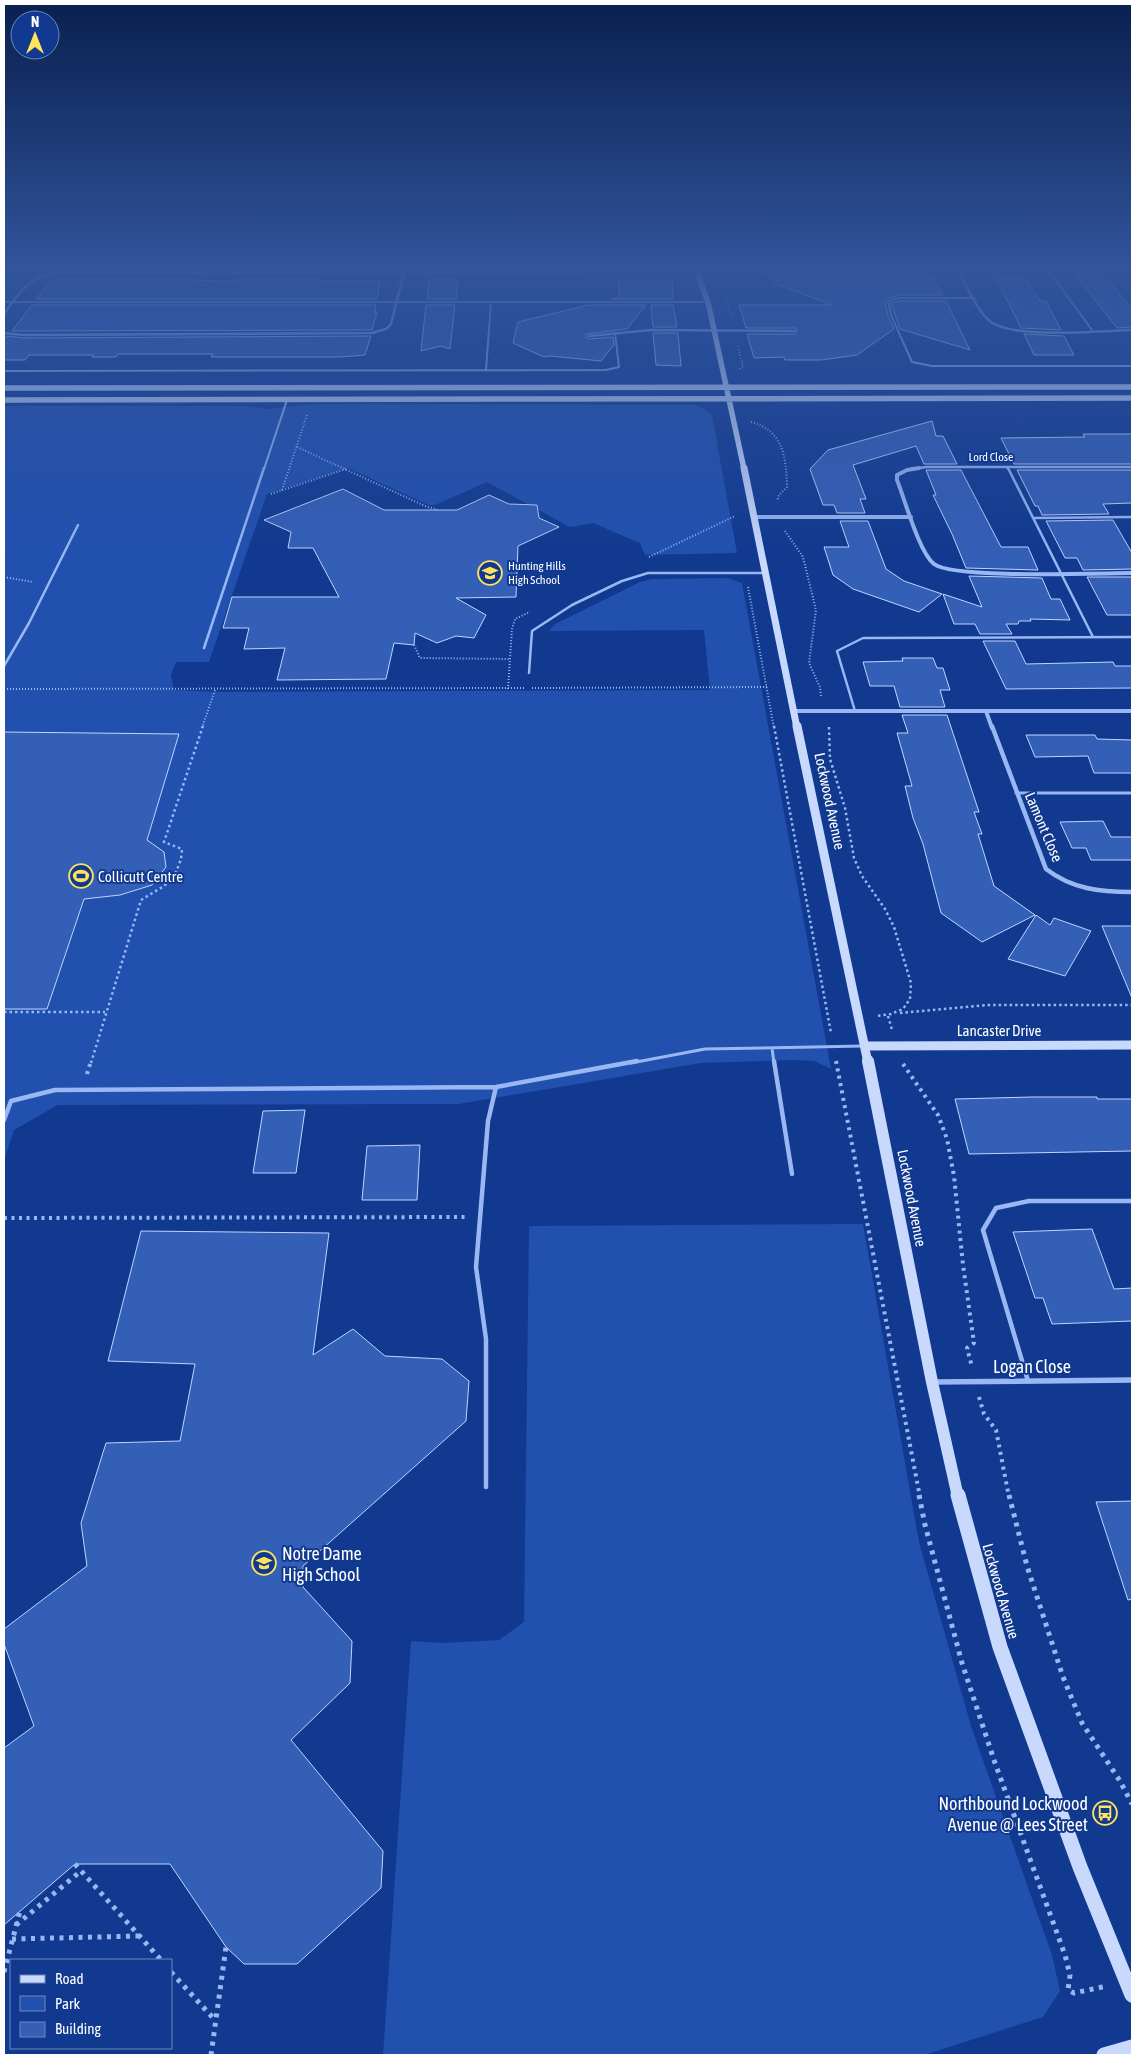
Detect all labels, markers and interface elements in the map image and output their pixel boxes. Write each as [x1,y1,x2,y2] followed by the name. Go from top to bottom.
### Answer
[10,10,60,60] north arrow
[31,14,39,30] text: N
[969,450,1013,464] street label: Lord Close
[508,559,566,587] place label: Hunting Hills High School
[477,560,503,586] school or university icon: Hunting Hills High School
[811,751,849,851] street label: Lockwood Avenue
[1022,790,1066,865] street label: Lamont Close
[68,863,94,889] sports icon: Collicutt Centre
[98,868,183,885] place label: Collicutt Centre
[957,1022,1041,1039] street label: Lancaster Drive
[894,1148,930,1248] street label: Lockwood Avenue
[993,1356,1071,1377] street label: Logan Close
[979,1541,1023,1641] street label: Lockwood Avenue
[282,1543,362,1585] place label: Notre Dame High School
[251,1550,277,1576] school or university icon: Notre Dame High School
[938,1793,1088,1835] place label: Northbound Lockwood Avenue @ Lees Street
[1092,1800,1118,1826] bus stop icon: Northbound Lockwood Avenue @ Lees Street
[10,1959,172,2049] legend
[55,1970,84,1987] text: Road
[55,1995,80,2012] text: Park
[55,2020,101,2037] text: Building

